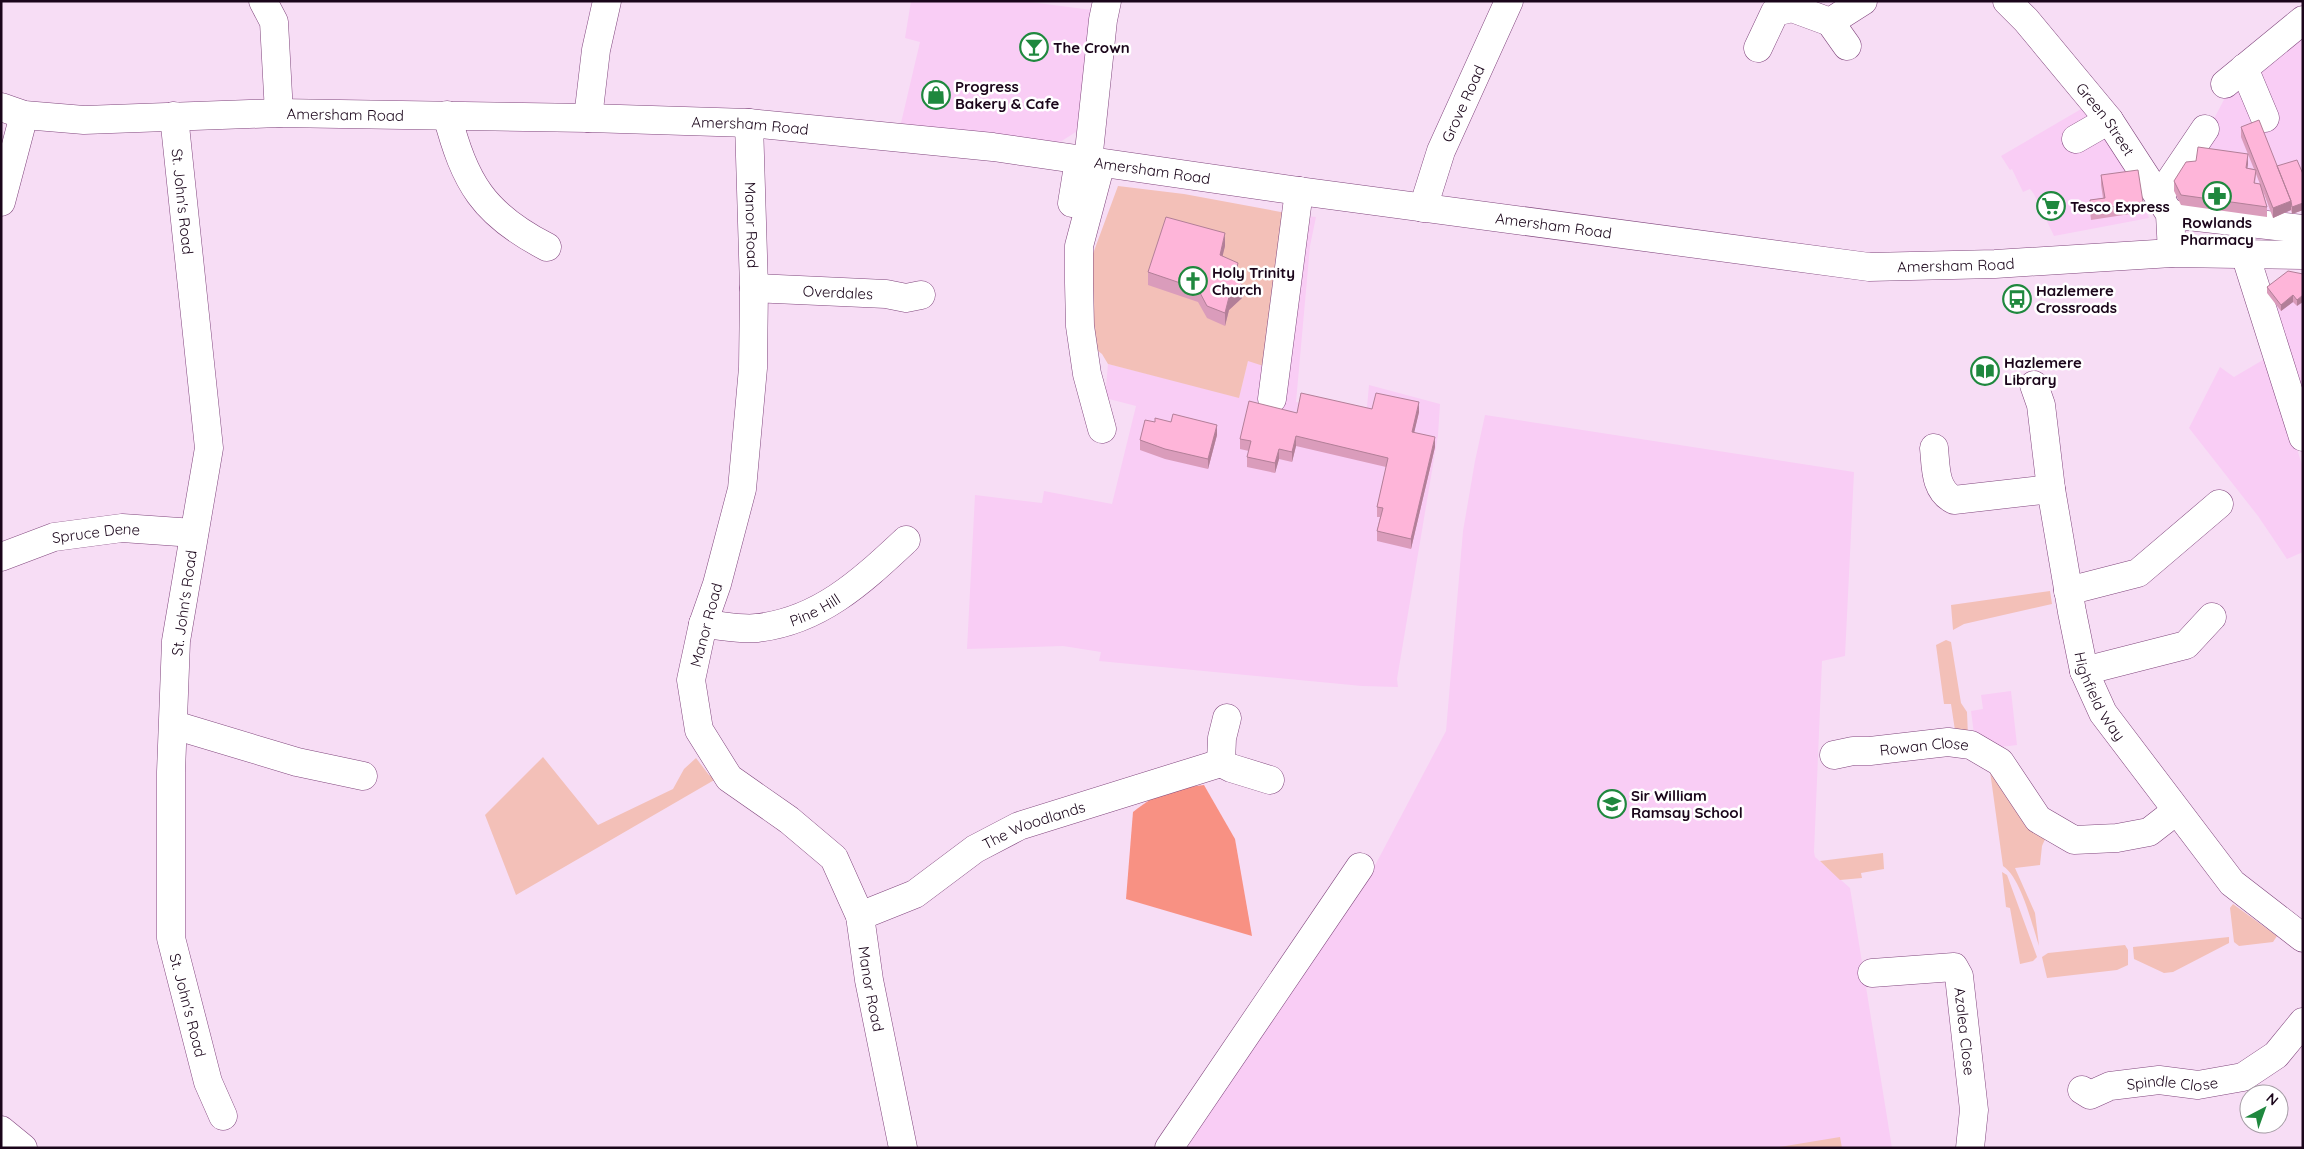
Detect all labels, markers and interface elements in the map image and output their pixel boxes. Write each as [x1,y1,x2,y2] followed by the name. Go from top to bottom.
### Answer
[1019,32,1049,62] bar icon: The Crown
[1053,38,1130,57] place label: The Crown
[1437,62,1488,145] street label: Grove Road
[955,77,1060,113] place label: Progress Bakery & Cafe
[2072,78,2139,159] street label: Green Street
[921,80,951,110] shop icon: Progress Bakery & Cafe
[286,104,404,125] street label: Amersham Road
[691,112,810,138] street label: Amersham Road
[168,148,198,255] street label: St. John's Road
[1093,152,1212,188] street label: Amersham Road
[2202,181,2232,211] pharmacy icon: Rowlands Pharmacy
[741,182,763,268] street label: Manor Road
[2036,191,2066,221] supermarket icon: Tesco Express
[2070,197,2170,216] place label: Tesco Express
[1494,208,1613,242] street label: Amersham Road
[2180,213,2254,249] place label: Rowlands Pharmacy
[1897,253,2015,276] street label: Amersham Road
[1212,263,1295,299] place label: Holy Trinity Church
[1178,266,1208,296] church icon: Holy Trinity Church
[802,281,873,303] street label: Overdales
[2036,281,2117,317] place label: Hazlemere Crossroads
[2002,284,2032,314] bus stop icon: Hazlemere Crossroads
[2004,353,2082,389] place label: Hazlemere Library
[1970,356,2000,386] library icon: Hazlemere Library
[51,518,141,547] street label: Spruce Dene
[167,549,201,657] street label: St. John's Road
[686,581,726,669] street label: Manor Road
[787,589,844,630] street label: Pine Hill
[2071,650,2130,744] street label: Highfield Way
[1878,732,1970,759] street label: Rowan Close
[1631,786,1743,822] place label: Sir William Ramsay School
[1597,789,1627,819] school or university icon: Sir William Ramsay School
[979,796,1087,853] street label: The Woodlands
[855,945,889,1033] street label: Manor Road
[166,951,211,1059] street label: St. John's Road
[1951,986,1980,1076] street label: Azalea Close
[2125,1070,2219,1095] street label: Spindle Close
[2239,1084,2289,1134] north arrow
[2263,1089,2282,1109] text: N

